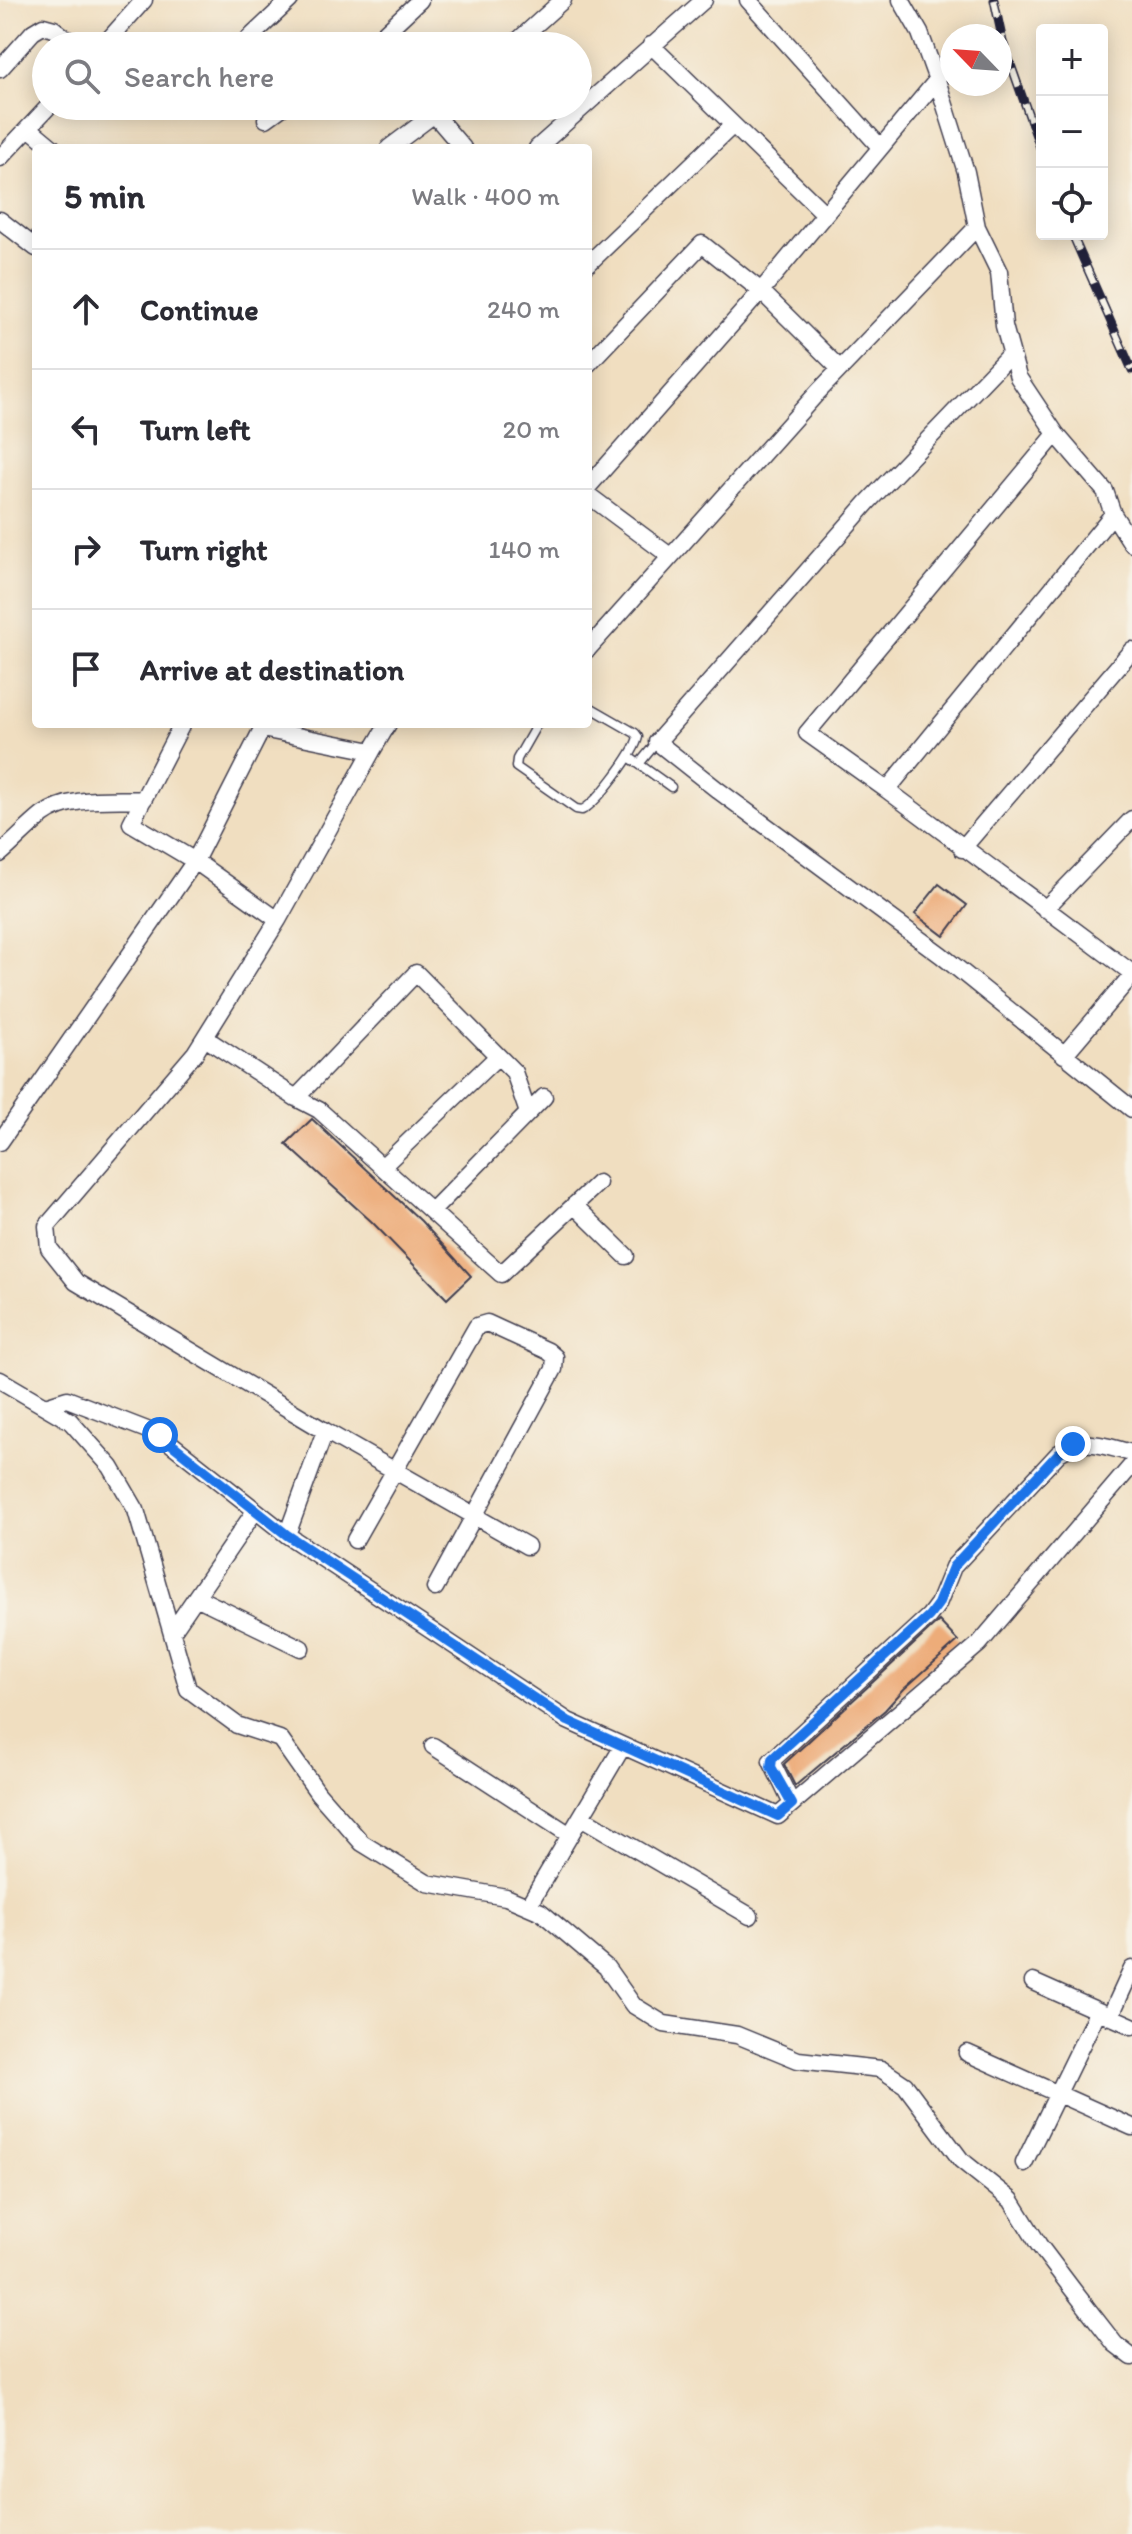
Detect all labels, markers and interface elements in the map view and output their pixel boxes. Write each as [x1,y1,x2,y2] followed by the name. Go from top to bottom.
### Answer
[940,24,1012,96] north arrow
[1036,24,1108,240] map controls
[1036,24,1108,96] button: +
[32,32,592,120] search box
[60,54,104,98] icon: search
[124,58,274,95] text: Search here
[1036,96,1108,168] button: −
[1036,168,1108,240] button: locate
[64,176,145,217] text: 5 min
[411,180,560,212] text: Walk · 400 m
[64,287,108,331] icon: ahead
[140,291,259,328] text: Continue
[487,293,560,325] text: 240 m
[64,407,108,451] icon: left
[140,411,251,448] text: Turn left
[503,413,560,445] text: 20 m
[64,527,108,571] icon: right
[140,531,268,568] text: Turn right
[489,533,560,565] text: 140 m
[64,647,108,691] icon: arrive
[140,651,404,688] text: Arrive at destination
[142,1417,178,1453] route start
[1055,1426,1091,1462] route end

